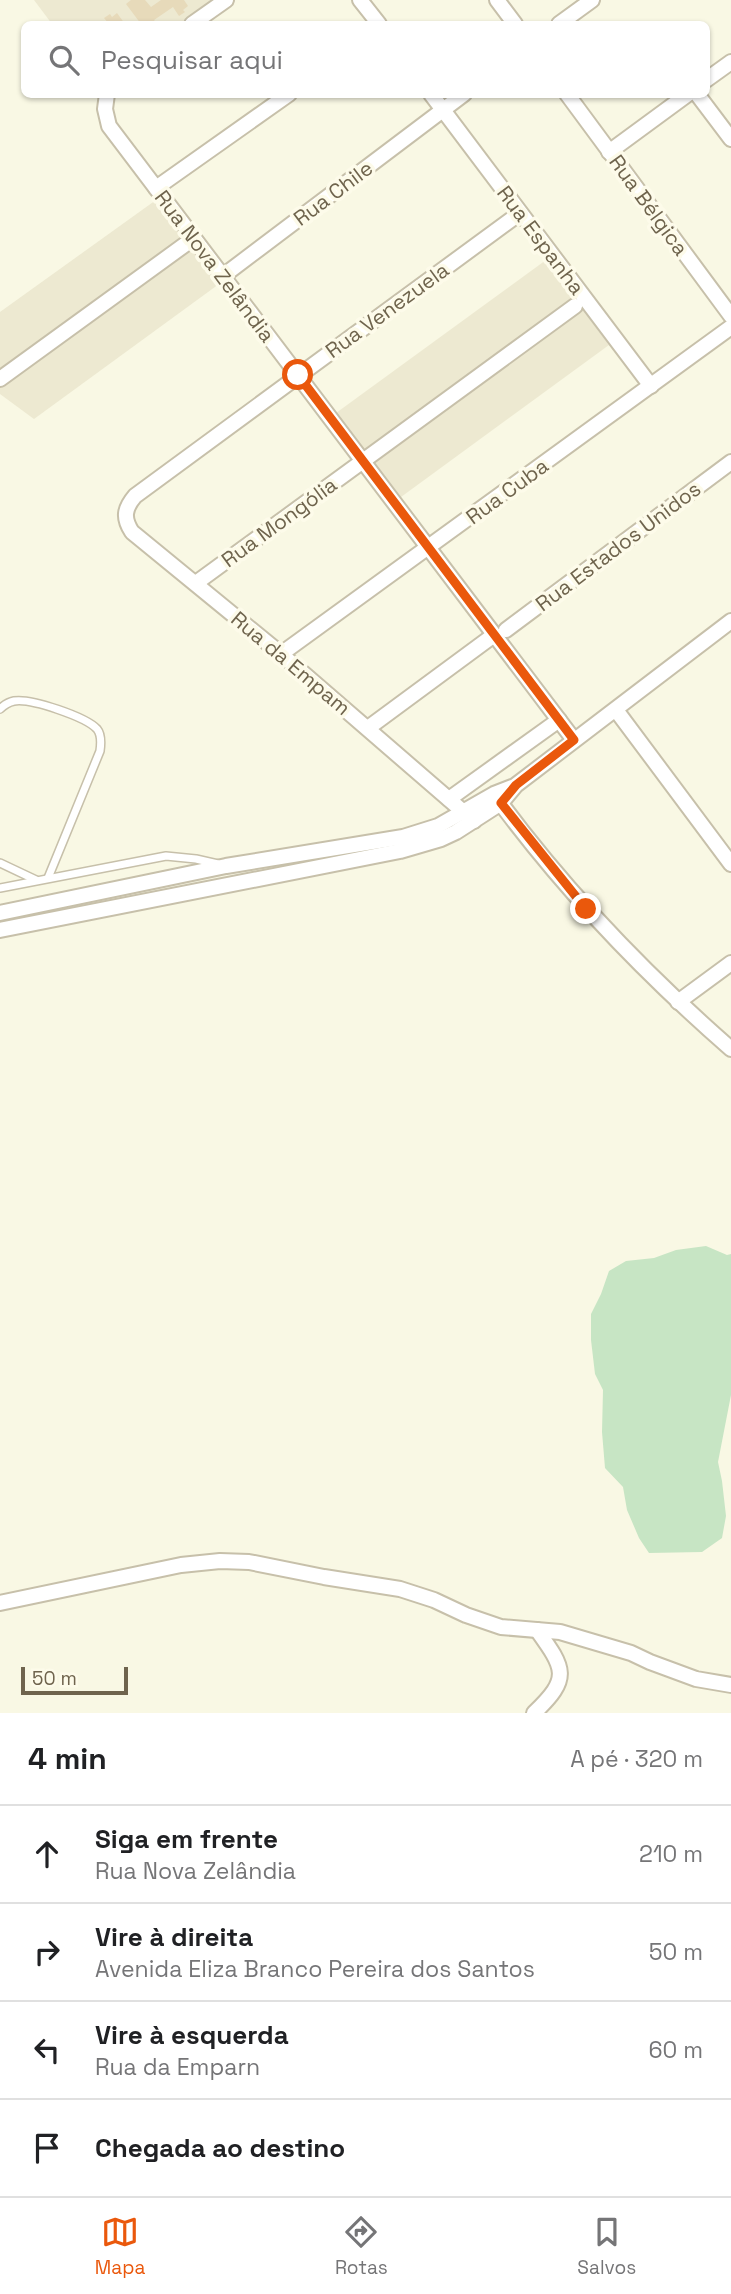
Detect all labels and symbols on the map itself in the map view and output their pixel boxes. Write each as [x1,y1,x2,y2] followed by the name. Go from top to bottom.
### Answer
[603,149,695,261] street label: Rua Bélgica
[288,154,378,232] street label: Rua Chile
[491,180,591,300] street label: Rua Espanha
[149,185,281,347] street label: Rua Nova Zelândia
[320,256,454,364] street label: Rua Venezuela
[282,359,313,390] route start
[460,452,554,530] street label: Rua Cuba
[216,471,342,573] street label: Rua Mongólia
[530,475,706,617] street label: Rua Estados Unidos
[226,605,356,721] street label: Rua da Empam
[570,893,601,924] route end
[21,1664,128,1696] scale bar

